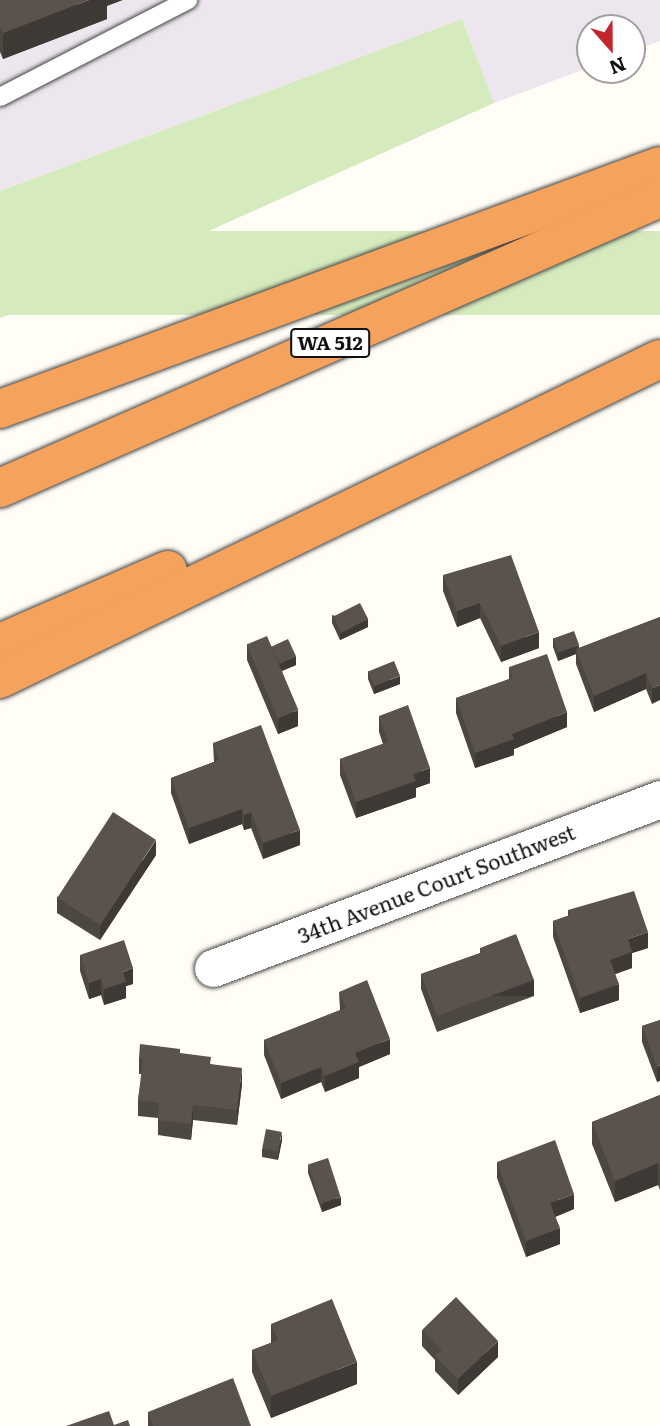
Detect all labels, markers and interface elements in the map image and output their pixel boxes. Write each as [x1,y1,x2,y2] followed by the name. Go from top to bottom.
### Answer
[576,14,646,84] north arrow
[605,51,630,83] text: N
[290,328,370,358] road number: WA 512
[294,818,578,948] street label: 34th Avenue Court Southwest

